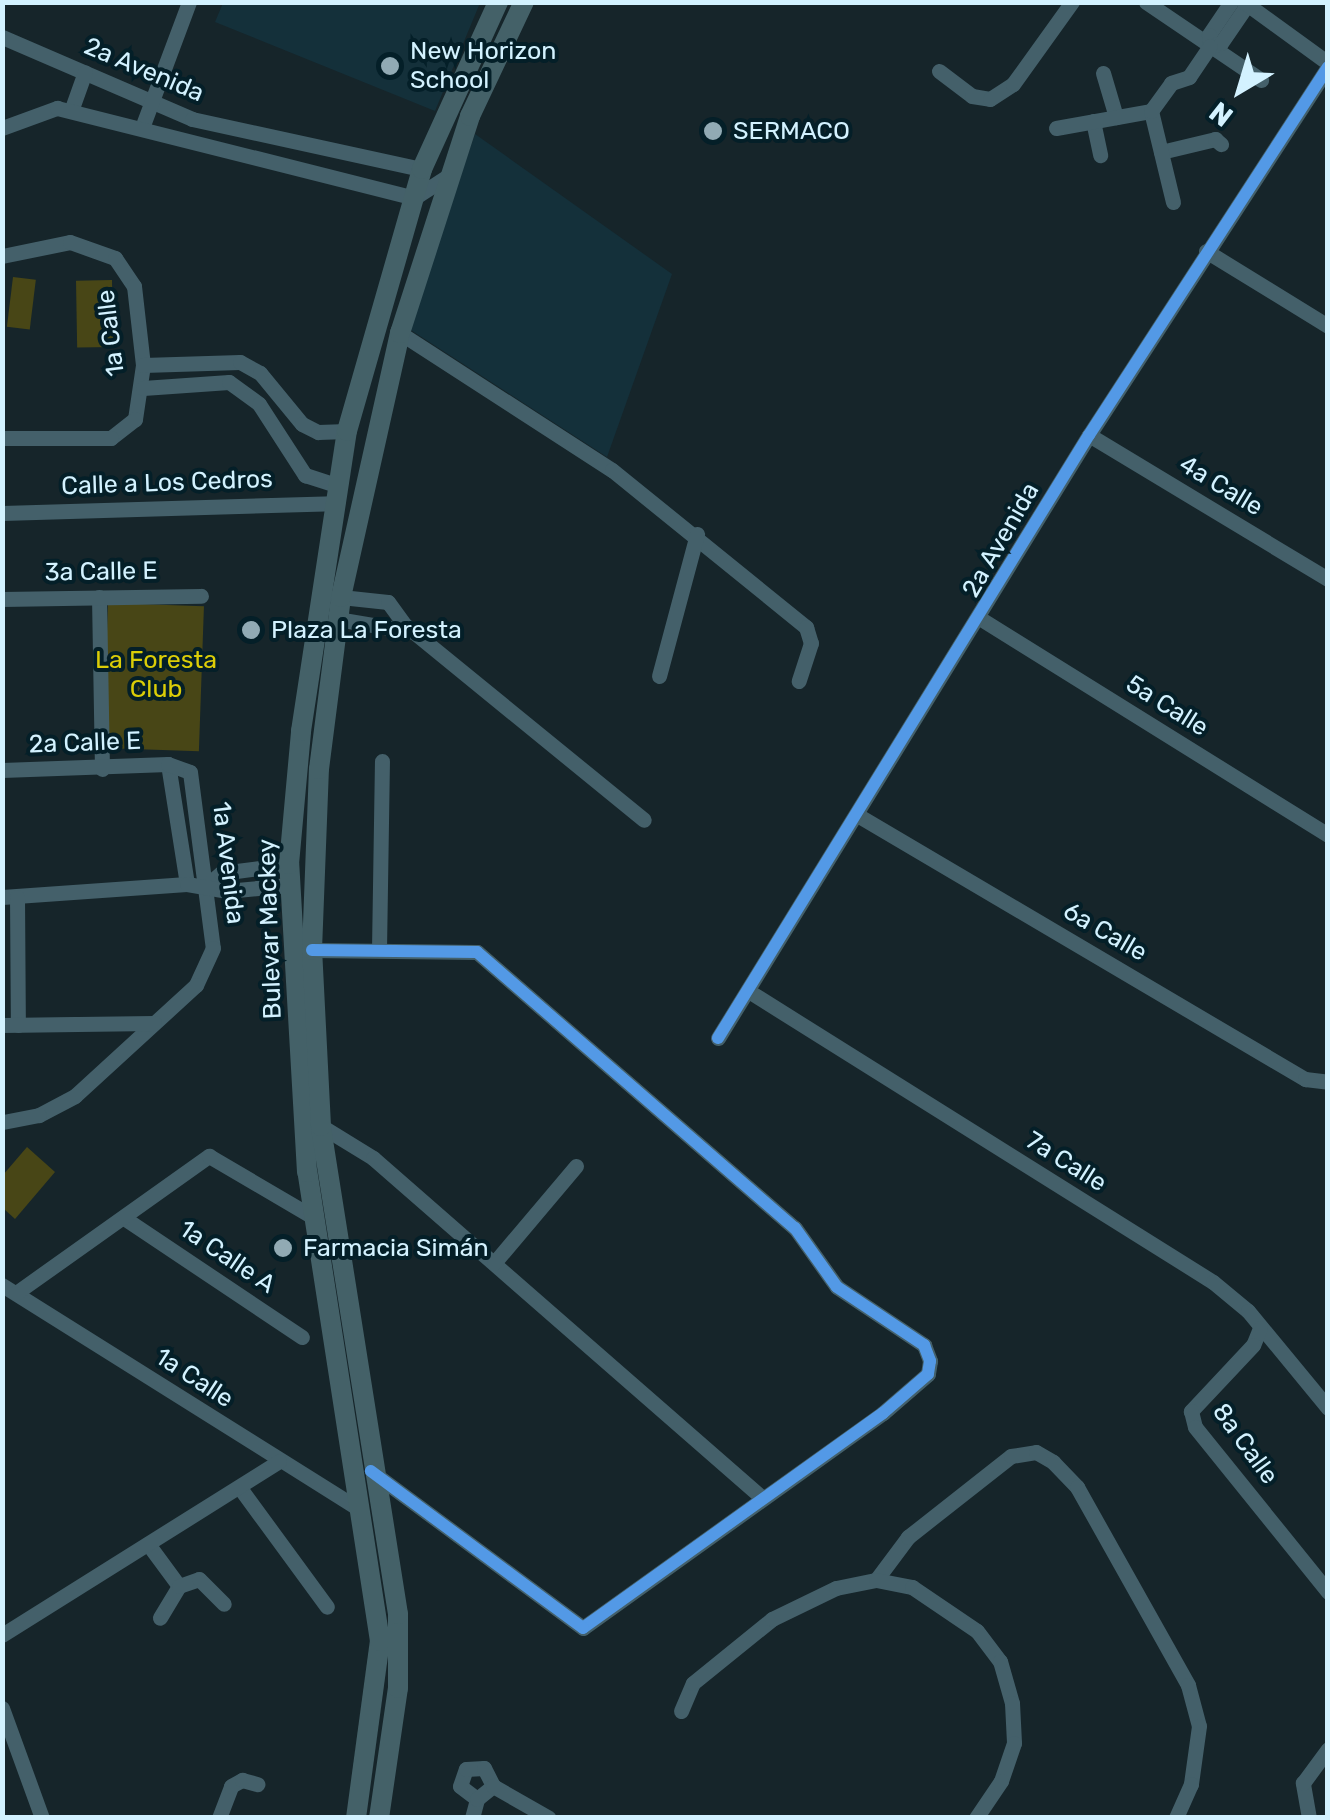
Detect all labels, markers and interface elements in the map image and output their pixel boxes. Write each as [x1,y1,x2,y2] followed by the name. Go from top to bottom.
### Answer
[79,31,209,109] street label: 2a Avenida
[410,37,557,96] place label: New Horizon School
[1190,40,1290,140] north arrow
[379,55,401,77] marker: New Horizon School
[1203,95,1239,133] text: N
[733,116,850,146] place label: SERMACO
[702,120,724,142] marker: SERMACO
[91,288,131,378] street label: 1a Calle
[1174,449,1268,523] street label: 4a Calle
[61,464,273,502] street label: Calle a Los Cedros
[956,477,1046,603] street label: 2a Avenida
[44,556,158,588] street label: 3a Calle E
[271,615,462,645] place label: Plaza La Foresta
[240,619,262,641] marker: Plaza La Foresta
[95,646,217,705] park label: La Foresta Club
[1120,669,1214,743] street label: 5a Calle
[28,726,142,760] street label: 2a Calle E
[206,800,250,926] street label: 1a Avenida
[252,838,288,1020] street label: Bulevar Mackey
[1058,896,1152,968] street label: 6a Calle
[1020,1126,1112,1198] street label: 7a Calle
[173,1214,281,1300] street label: 1a Calle A
[303,1233,489,1263] place label: Farmacia Simán
[272,1237,294,1259] marker: Farmacia Simán
[149,1342,239,1414] street label: 1a Calle
[1206,1398,1284,1490] street label: 8a Calle

